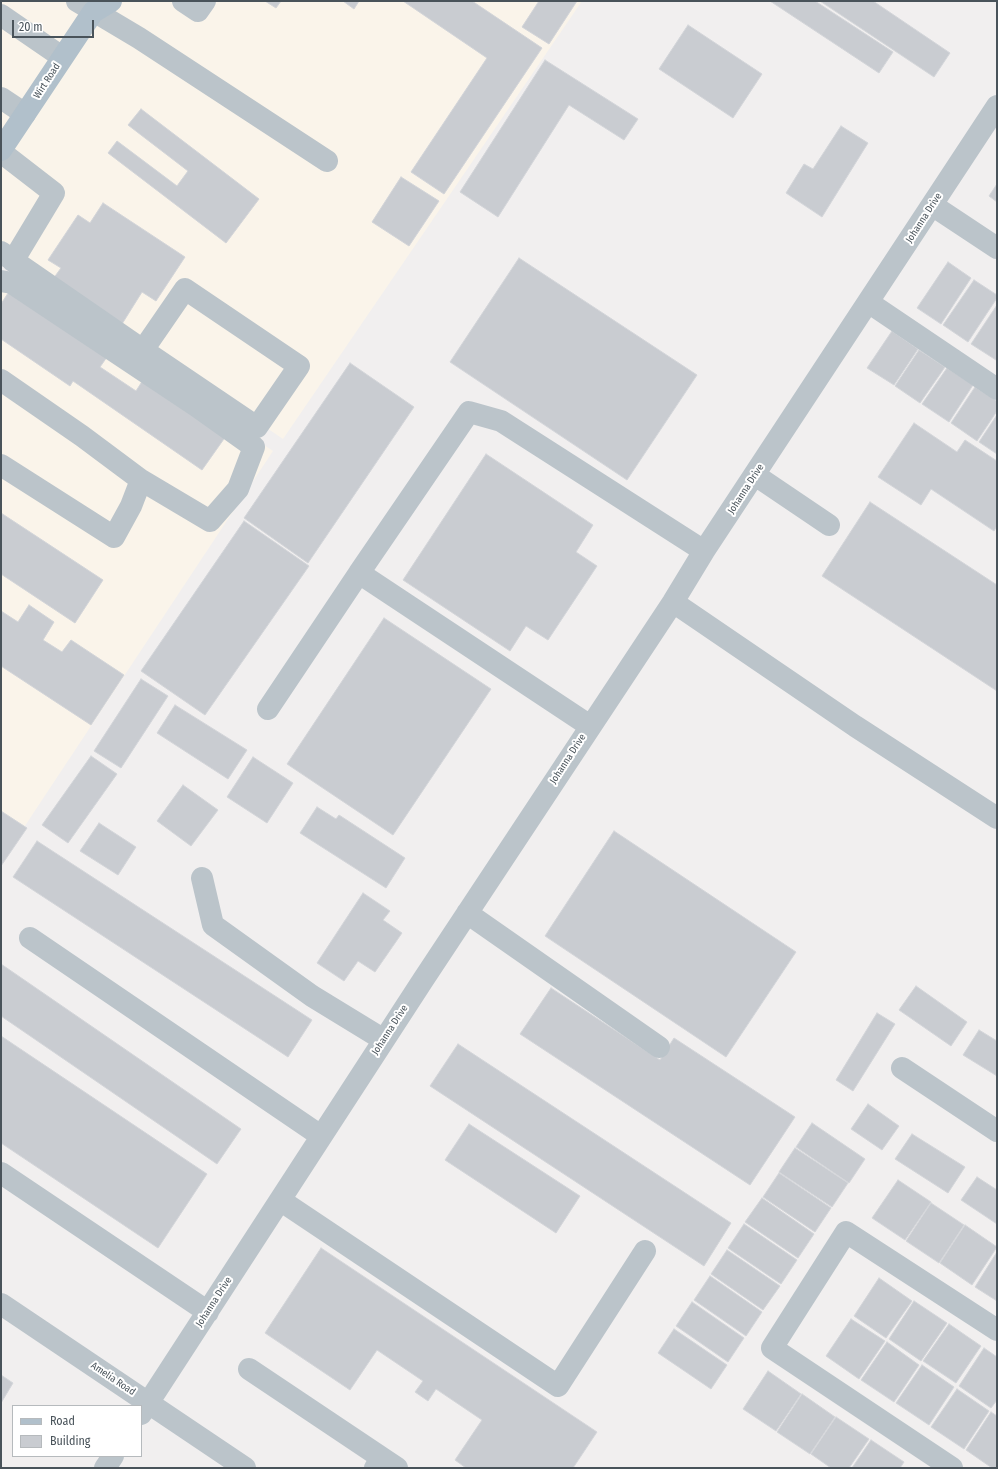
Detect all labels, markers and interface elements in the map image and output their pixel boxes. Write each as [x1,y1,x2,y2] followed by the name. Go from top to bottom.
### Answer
[14,12,96,38] scale bar
[19,20,43,34] text: 20 m
[31,61,63,101] street label: Wirt Road
[903,191,945,245] street label: Johanna Drive
[725,462,767,516] street label: Johanna Drive
[547,732,589,786] street label: Johanna Drive
[369,1003,411,1057] street label: Johanna Drive
[193,1275,235,1329] street label: Johanna Drive
[88,1360,138,1398] street label: Amelia Road
[12,1405,142,1457] legend
[50,1414,75,1428] text: Road
[50,1434,90,1448] text: Building

